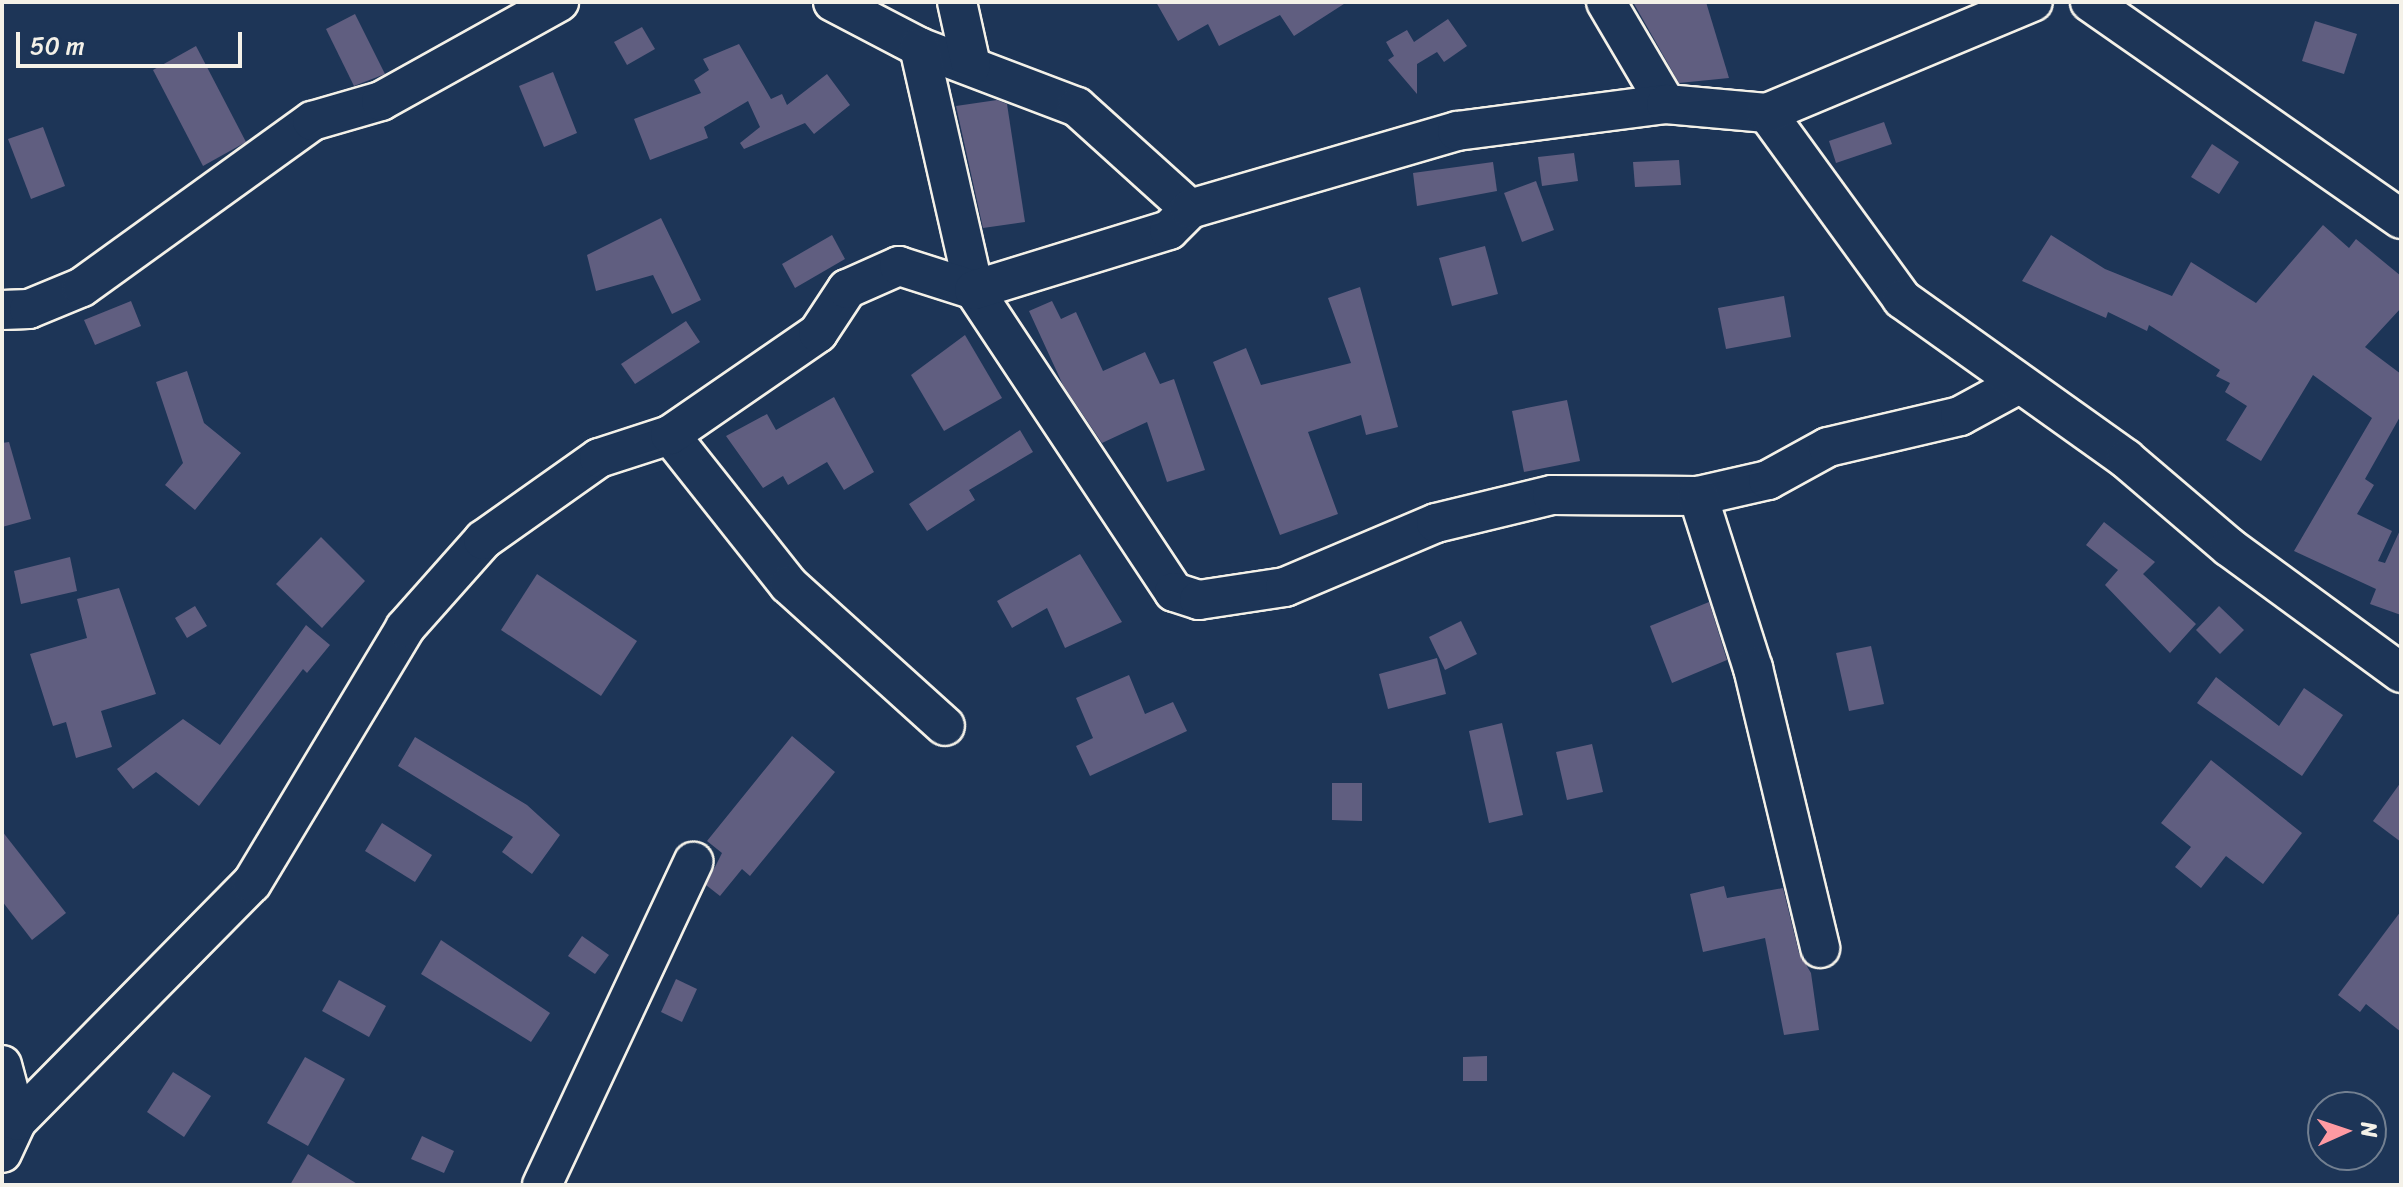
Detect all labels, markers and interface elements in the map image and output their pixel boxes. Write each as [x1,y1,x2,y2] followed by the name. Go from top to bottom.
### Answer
[20,16,246,66] scale bar
[30,25,85,67] text: 50 m
[2307,1091,2387,1171] north arrow
[2350,1121,2389,1138] text: N

